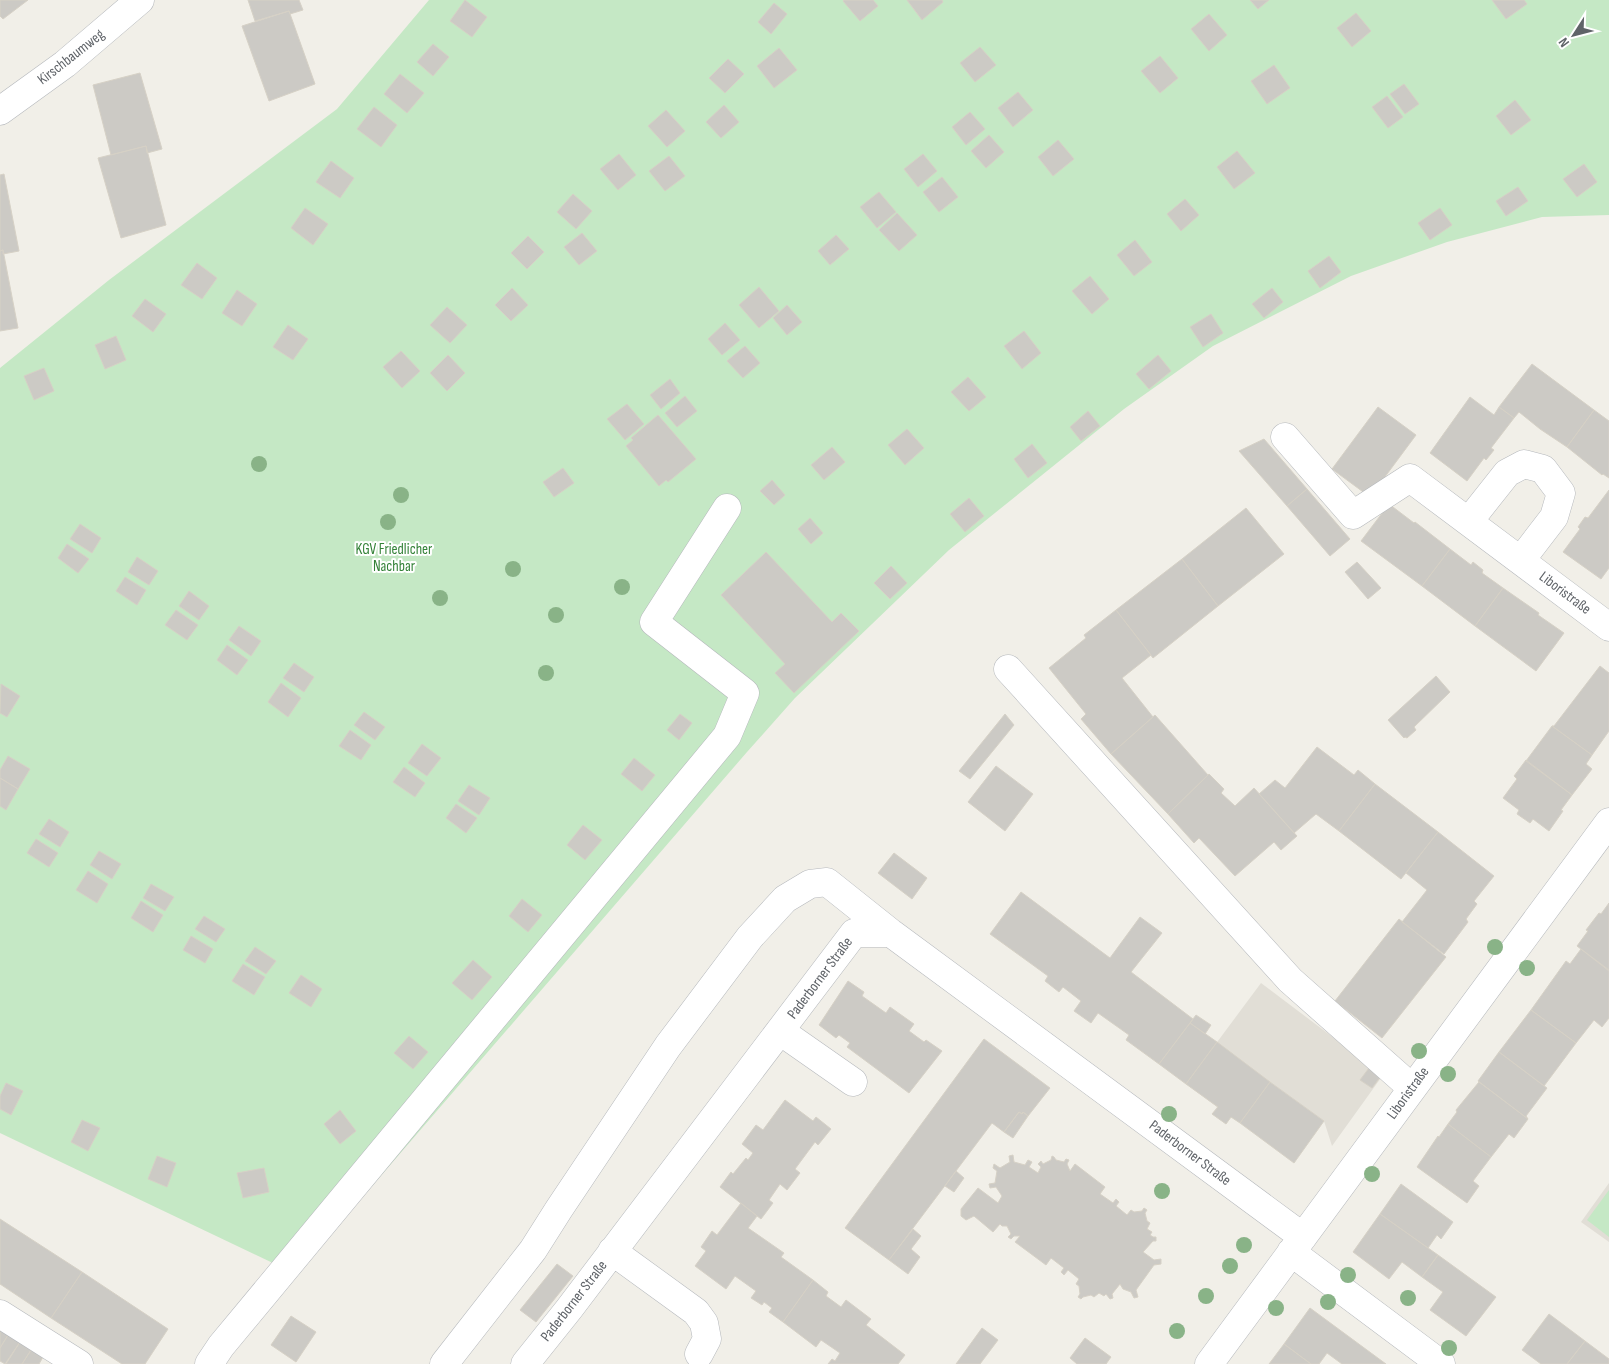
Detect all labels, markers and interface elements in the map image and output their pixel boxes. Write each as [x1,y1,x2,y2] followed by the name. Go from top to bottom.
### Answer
[1549,10,1599,60] north arrow
[34,25,108,89] street label: Kirschbaumweg
[1555,34,1573,50] text: N
[356,540,433,576] park label: KGV Friedlicher Nachbar
[1535,567,1595,619] street label: Liboristraße
[783,933,857,1023] street label: Paderborner Straße
[1383,1063,1433,1123] street label: Liboristraße
[1145,1116,1235,1190] street label: Paderborner Straße
[536,1257,612,1345] street label: Paderborner Straße

